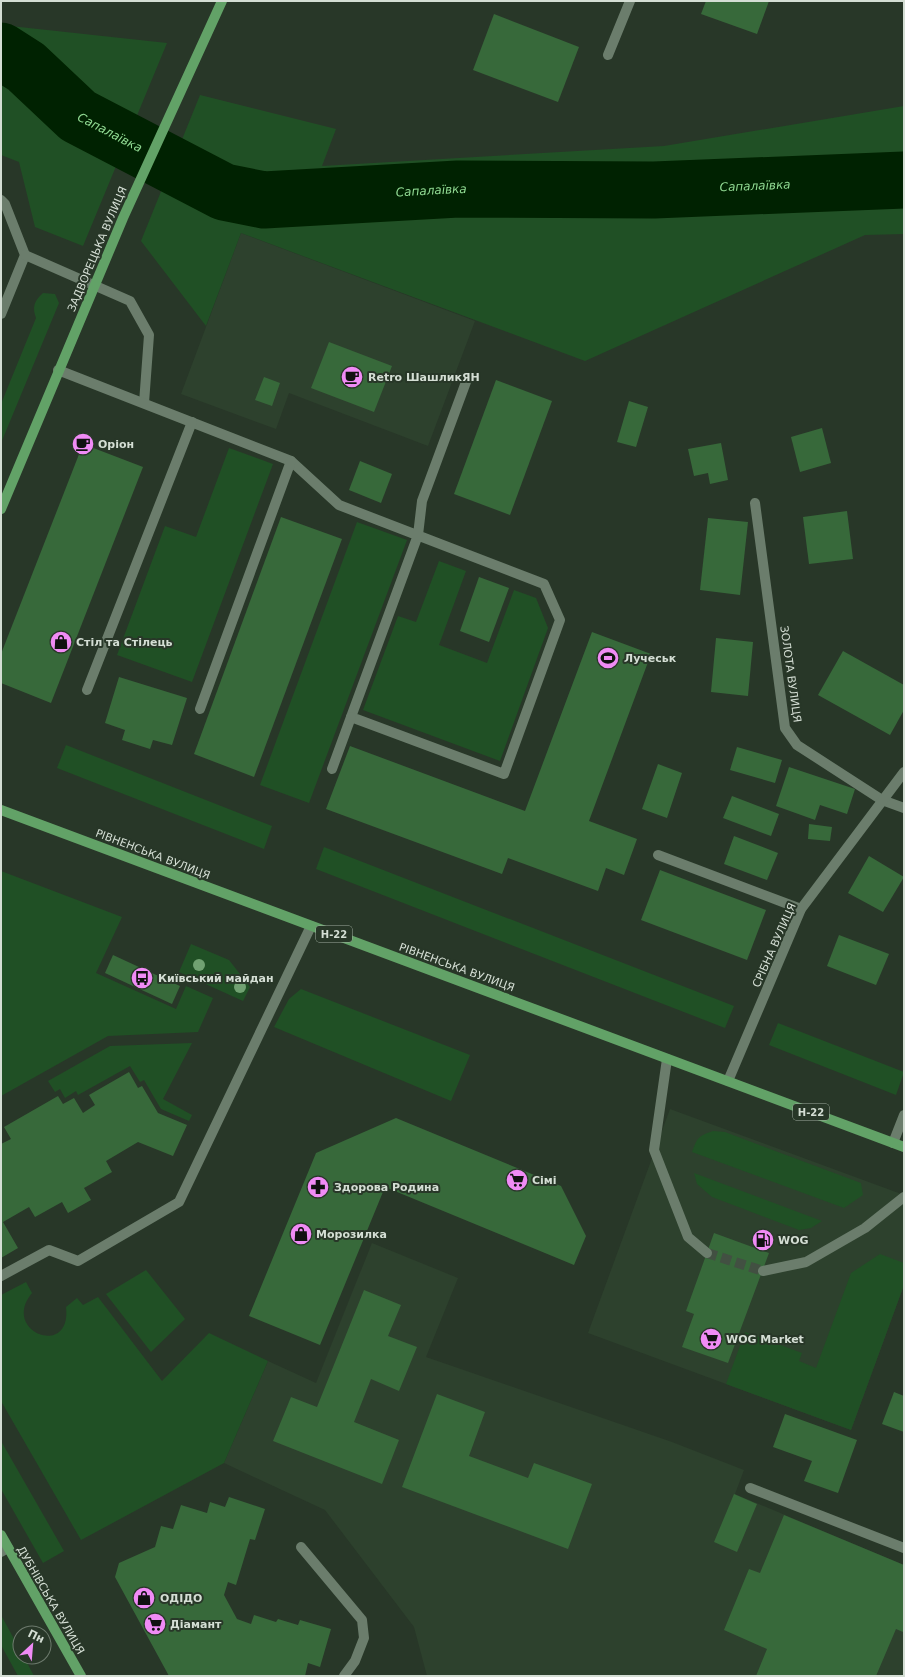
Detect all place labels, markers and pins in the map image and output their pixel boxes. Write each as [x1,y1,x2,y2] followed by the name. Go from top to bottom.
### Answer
[339,364,365,390] cafe icon: Retro ШашликЯН
[368,371,480,384] place label: Retro ШашликЯН
[70,431,96,457] cafe icon: Оріон
[98,438,134,451] place label: Оріон
[48,629,74,655] shop icon: Стіл та Стілець
[76,636,173,649] place label: Стіл та Стілець
[595,645,621,671] sports icon: Лучеськ
[624,652,677,665] place label: Лучеськ
[129,965,155,991] bus stop icon: Київський майдан
[158,972,274,985] place label: Київський майдан
[504,1167,530,1193] supermarket icon: Сімі
[305,1174,331,1200] pharmacy icon: Здорова Родина
[532,1174,557,1187] place label: Сімі
[334,1181,439,1194] place label: Здорова Родина
[288,1221,314,1247] shop icon: Морозилка
[750,1227,776,1253] fuel station icon: WOG
[316,1228,387,1241] place label: Морозилка
[778,1234,809,1247] place label: WOG
[698,1326,724,1352] supermarket icon: WOG Market
[726,1333,804,1346] place label: WOG Market
[131,1585,157,1611] shop icon: ОДІДО
[160,1592,202,1605] place label: ОДІДО
[142,1611,168,1637] supermarket icon: Діамант
[170,1618,222,1631] place label: Діамант

